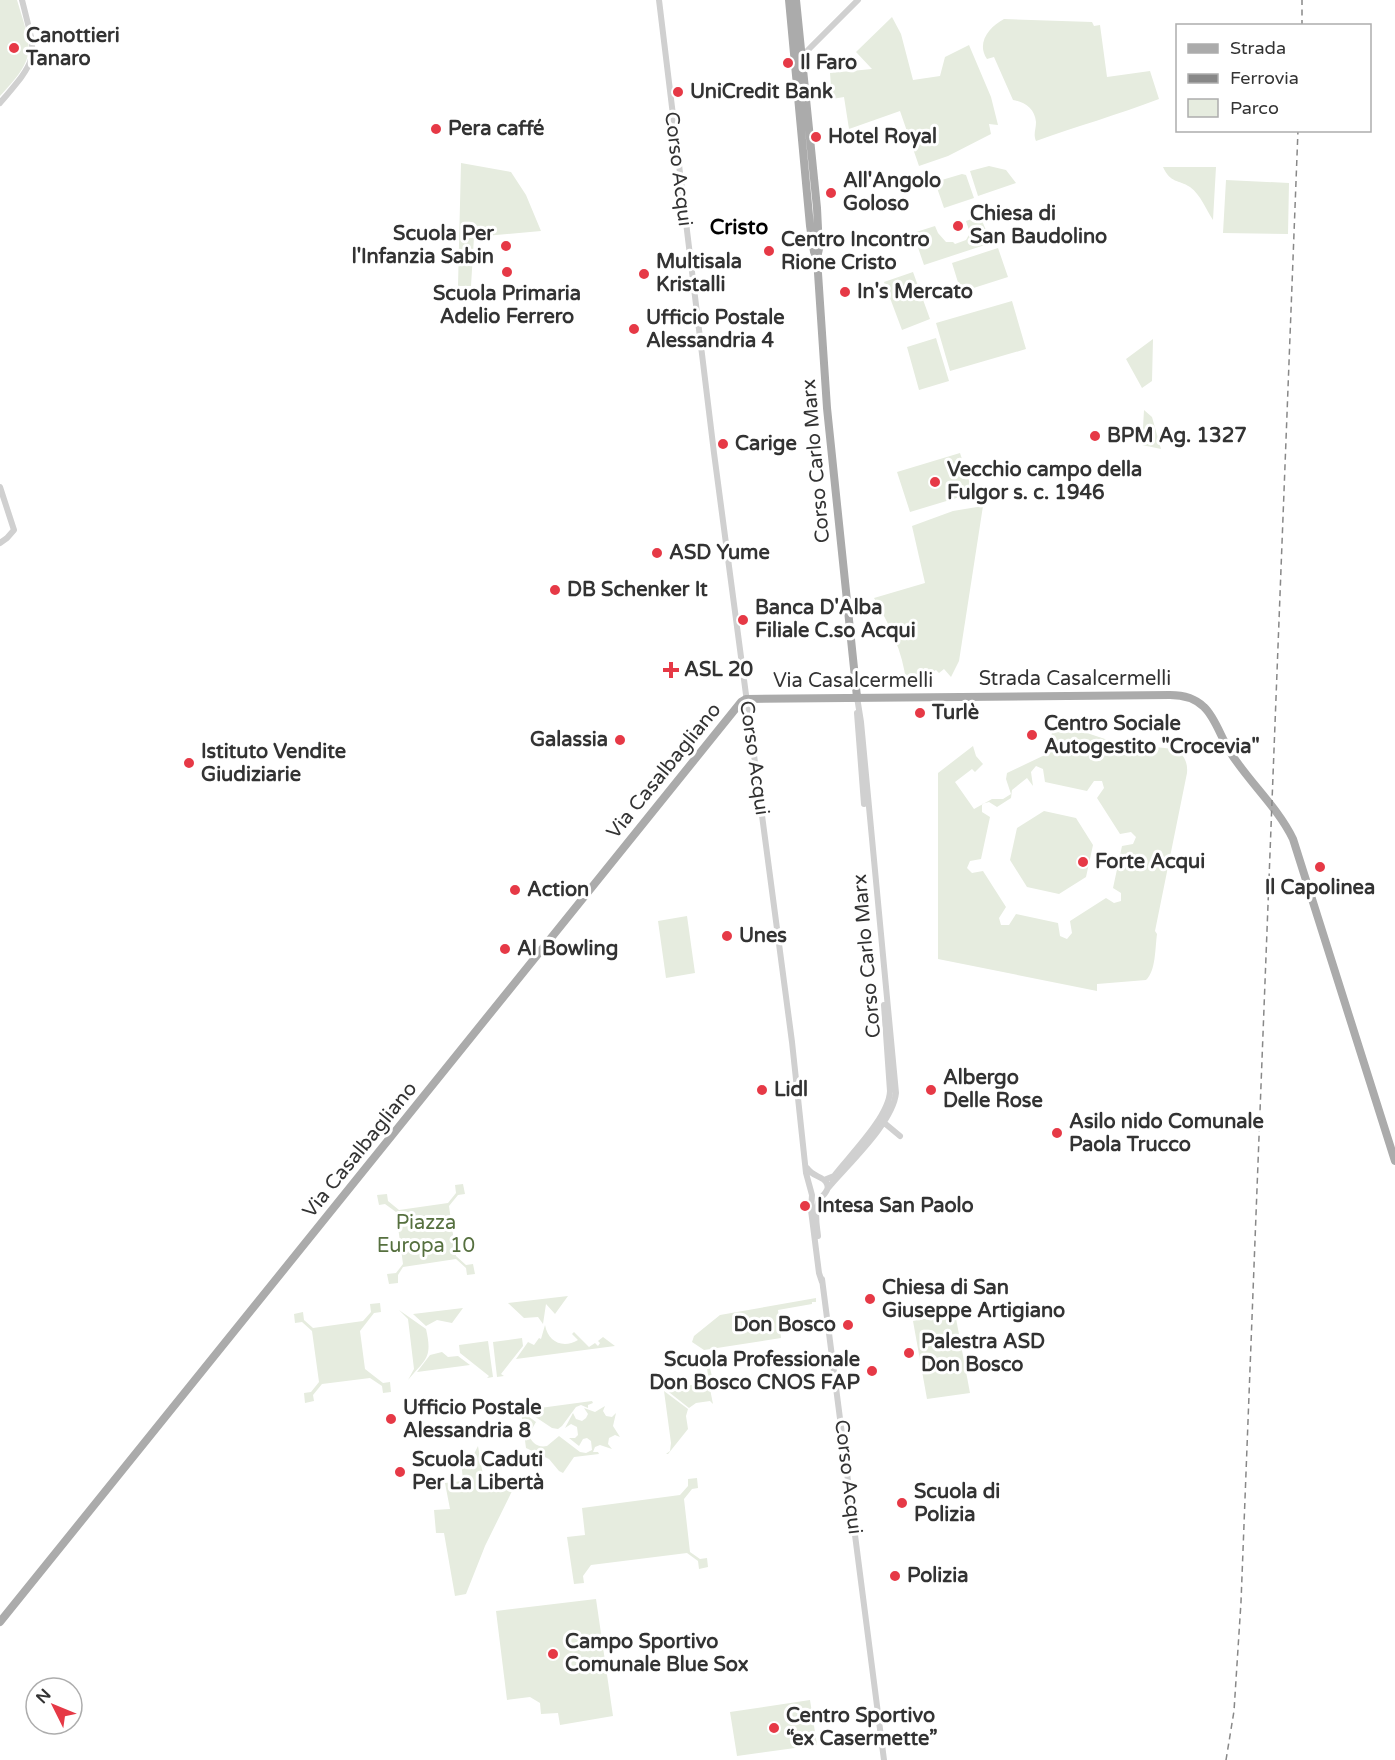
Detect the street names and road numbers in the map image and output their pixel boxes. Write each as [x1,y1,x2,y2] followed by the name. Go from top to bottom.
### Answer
[659,110,697,228] street label: Corso Acqui
[797,378,835,544] street label: Corso Carlo Marx
[979,667,1171,691] street label: Strada Casalcermelli
[773,669,933,693] street label: Via Casalcermelli
[602,698,726,844] street label: Via Casalbagliano
[734,699,774,817] street label: Corso Acqui
[848,873,886,1039] street label: Corso Carlo Marx
[298,1077,422,1223] street label: Via Casalbagliano
[829,1418,867,1536] street label: Corso Acqui

